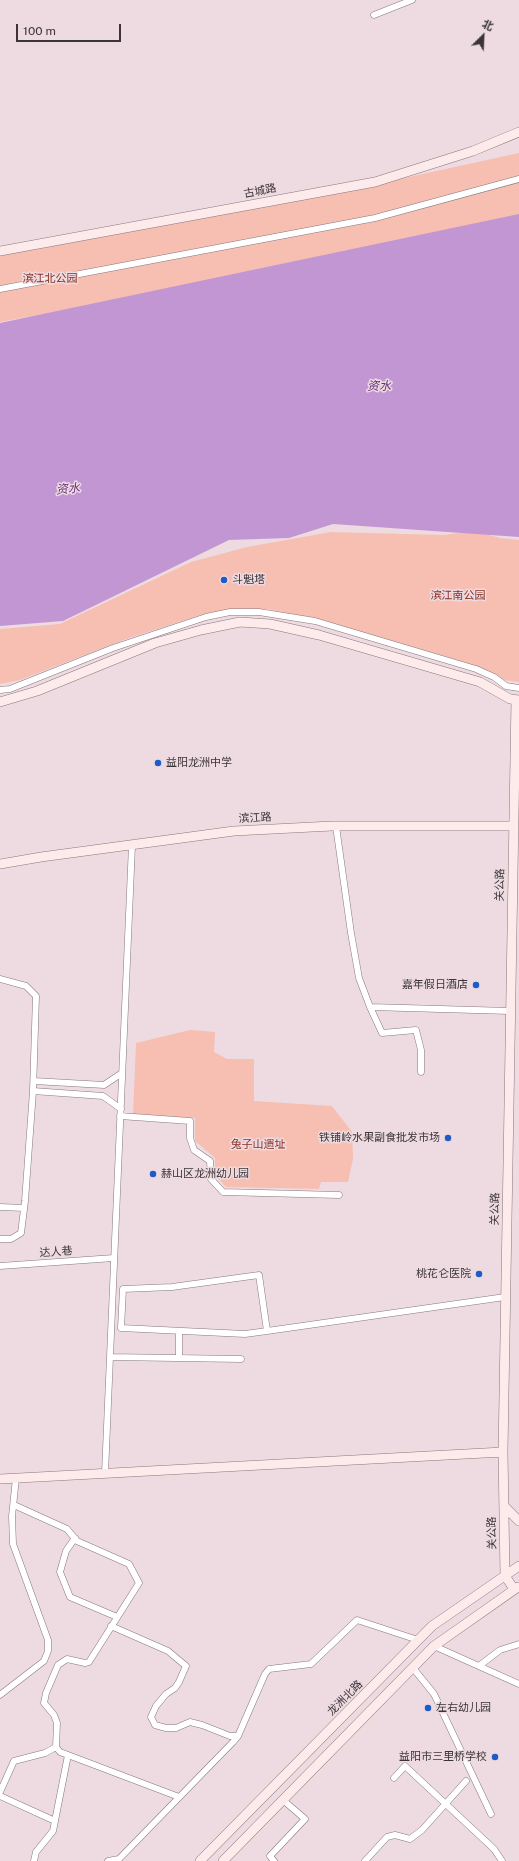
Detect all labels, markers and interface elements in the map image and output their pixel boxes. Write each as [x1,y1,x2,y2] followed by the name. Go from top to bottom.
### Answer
[18,16,123,42] scale bar
[463,16,503,56] north arrow
[480,17,495,33] text: 北
[23,24,56,38] text: 100 m
[243,181,277,201] street label: 古城路
[23,272,77,286] park label: 滨江北公园
[367,379,391,393] water label: 资水
[55,481,81,497] water label: 资水
[232,573,265,587] place label: 斗魁塔
[219,575,229,585] marker: 斗魁塔
[431,589,485,603] park label: 滨江南公园
[166,756,232,770] place label: 益阳龙洲中学
[153,758,163,768] marker: 益阳龙洲中学
[238,811,272,825] street label: 滨江路
[493,868,507,902] street label: 关公路
[402,978,468,992] place label: 嘉年假日酒店
[471,980,481,990] marker: 嘉年假日酒店
[319,1131,440,1145] place label: 铁铺岭水果副食批发市场
[443,1133,453,1143] marker: 铁铺岭水果副食批发市场
[231,1138,285,1152] park label: 兔子山遗址
[161,1167,249,1181] place label: 赫山区龙洲幼儿园
[148,1169,158,1179] marker: 赫山区龙洲幼儿园
[488,1192,502,1226] street label: 关公路
[39,1244,73,1260] street label: 达人巷
[416,1267,471,1281] place label: 桃花仑医院
[474,1269,484,1279] marker: 桃花仑医院
[485,1516,499,1550] street label: 关公路
[325,1678,365,1718] street label: 龙洲北路
[436,1701,491,1715] place label: 左右幼儿园
[423,1703,433,1713] marker: 左右幼儿园
[399,1750,487,1764] place label: 益阳市三里桥学校
[490,1752,500,1762] marker: 益阳市三里桥学校

